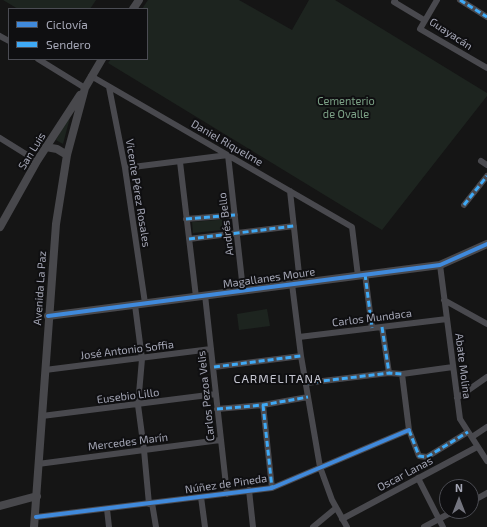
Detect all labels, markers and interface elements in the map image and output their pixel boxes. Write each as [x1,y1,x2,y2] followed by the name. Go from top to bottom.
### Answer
[8,8,148,60] legend
[427,15,475,53] street label: Guayacán
[46,17,88,31] text: Ciclovía
[46,37,91,51] text: Sendero
[317,94,375,120] park label: Cementerio de Ovalle
[189,117,265,169] street label: Daniel Riquelme
[15,130,49,172] street label: San Luis
[123,138,153,248] street label: Vicente Pérez Rosales
[216,192,236,256] street label: Andrés Bello
[31,250,49,326] street label: Avenida La Paz
[222,265,316,291] street label: Magallanes Moure
[331,307,413,329] street label: Carlos Mundaca
[452,332,474,400] street label: Abate Molina
[79,338,175,362] street label: José Antonio Soffia
[195,350,217,442] street label: Carlos Pezoa Velis
[234,372,322,386] district label: CARMELITANA
[96,386,160,406] street label: Eusebio Lillo
[87,431,169,453] street label: Mercedes Marín
[375,454,435,494] street label: Oscar Lanas
[184,472,268,496] street label: Núñez de Pineda
[439,479,479,519] north arrow
[455,481,463,494] text: N

